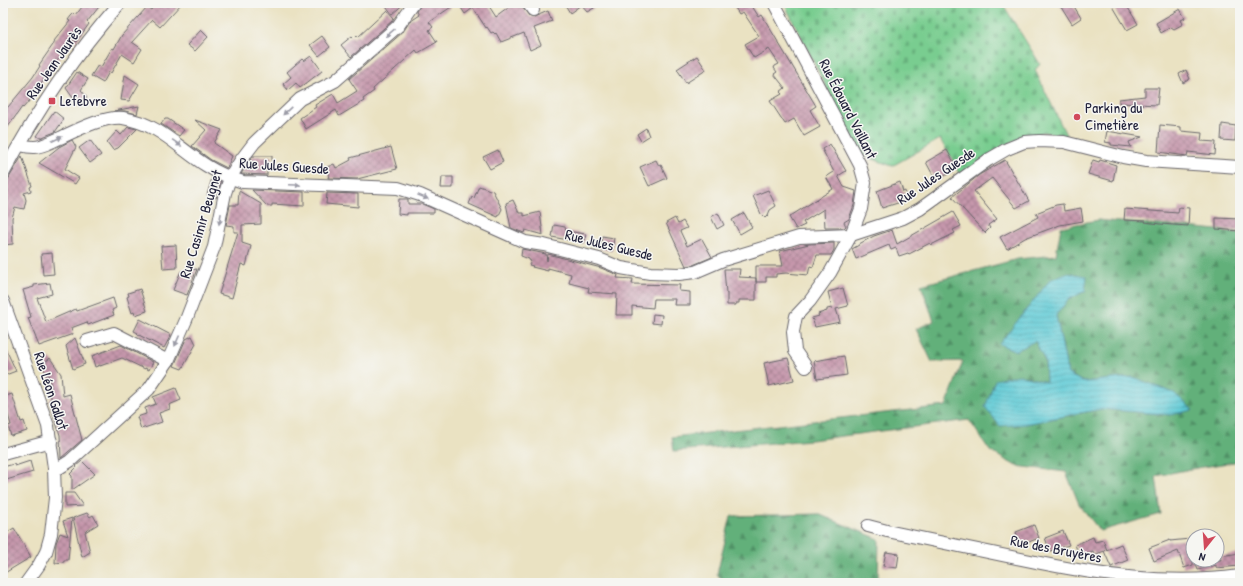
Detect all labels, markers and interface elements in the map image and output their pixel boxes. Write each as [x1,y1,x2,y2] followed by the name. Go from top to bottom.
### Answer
[21,22,87,103] street label: Rue Jean Jaurès
[384,29,395,38] one-way arrow
[814,55,883,163] street label: Rue Édouard Vaillant
[60,90,107,111] place label: Lefebvre
[47,96,57,106] marker: Lefebvre
[1085,97,1142,135] place label: Parking du Cimetière
[282,107,292,116] one-way arrow
[1072,112,1082,122] marker: Parking du Cimetière
[51,136,62,142] one-way arrow
[171,139,182,147] one-way arrow
[893,142,979,209] street label: Rue Jules Guesde
[239,152,330,179] street label: Rue Jules Guesde
[174,166,227,281] street label: Rue Casimir Beugnet
[289,181,301,188] one-way arrow
[418,194,429,200] one-way arrow
[217,212,223,225] one-way arrow
[563,223,655,266] street label: Rue Jules Guesde
[174,335,180,347] one-way arrow
[29,349,74,433] street label: Rue Léon Gallot
[1185,528,1225,568] north arrow
[1009,529,1104,568] street label: Rue des Bruyères
[1197,550,1207,565] text: N

